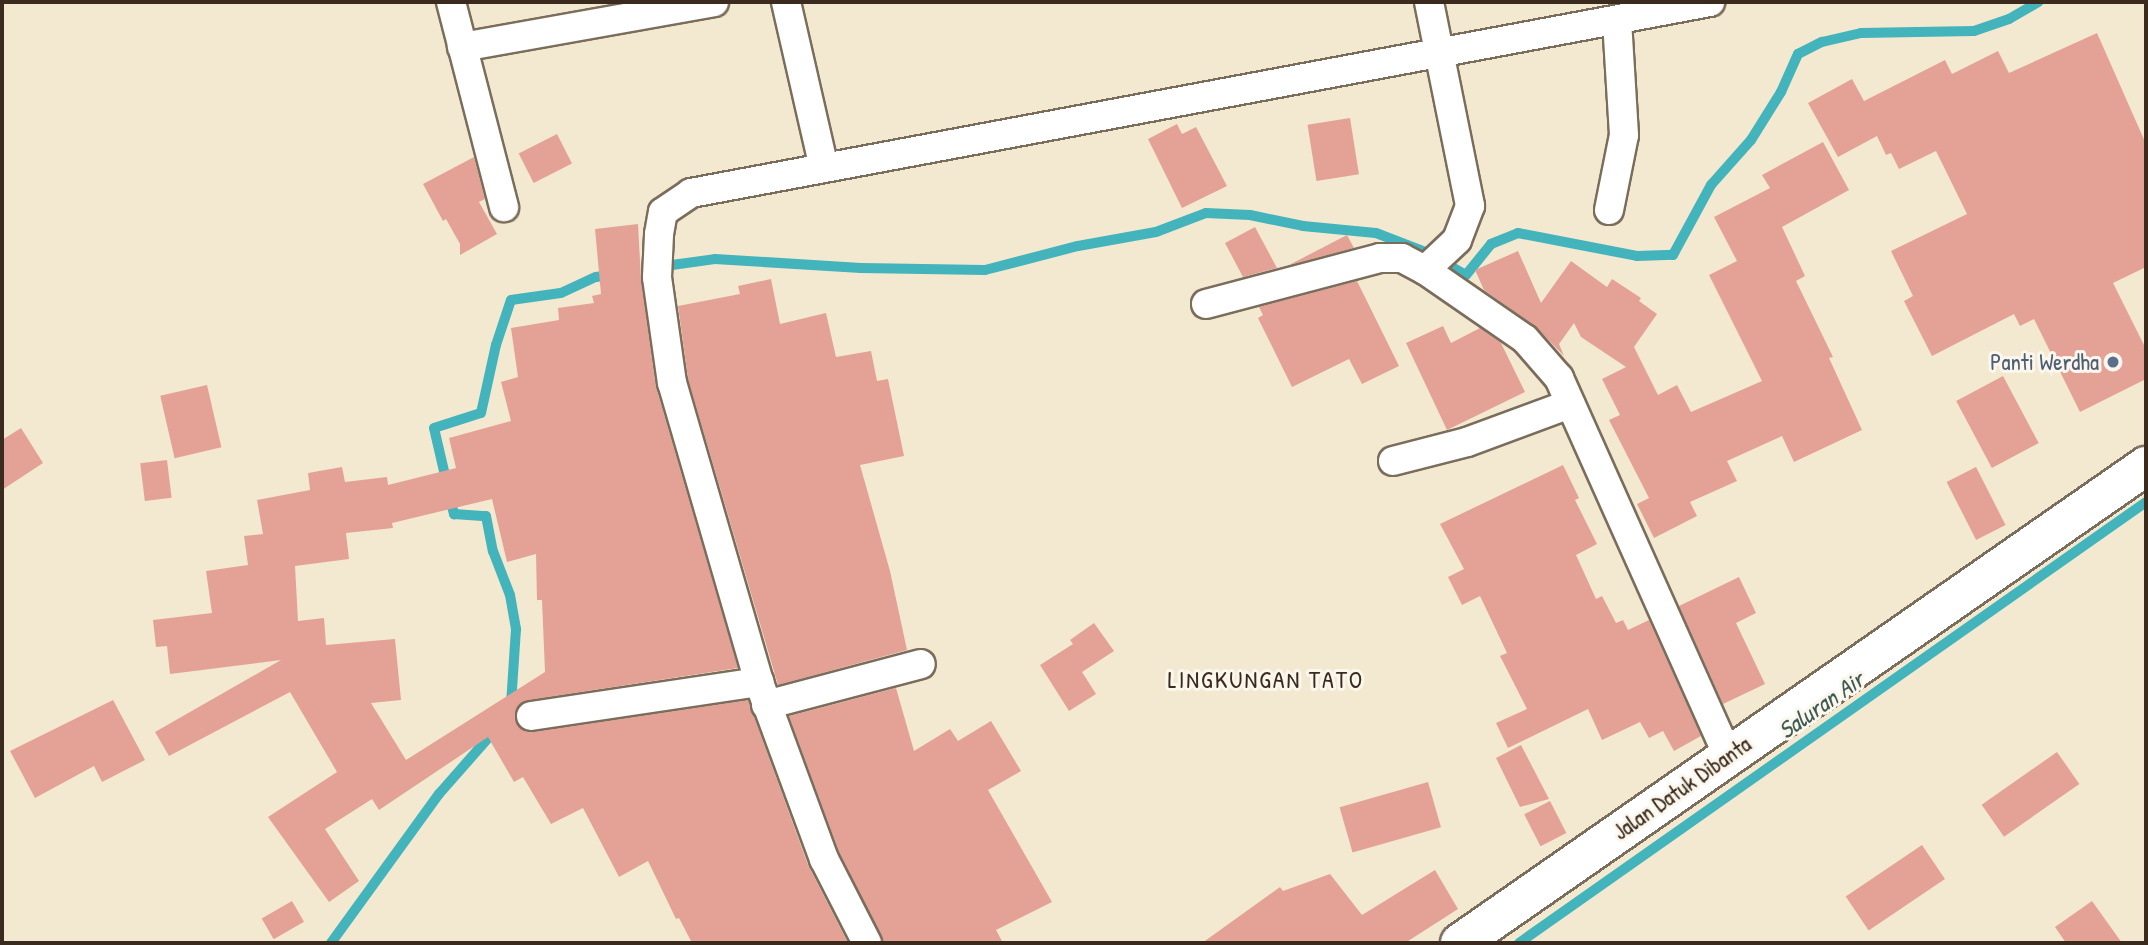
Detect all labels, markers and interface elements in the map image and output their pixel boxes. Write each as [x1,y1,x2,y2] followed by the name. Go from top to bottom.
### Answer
[1990,348,2099,376] place label: Panti Werdha
[2105,354,2121,370] marker: Panti Werdha
[1773,665,1869,745] water label: Saluran Air
[1170,666,1362,694] district label: LINGKUNGAN TATO
[1608,730,1756,846] street label: Jalan Datuk Dibanta

